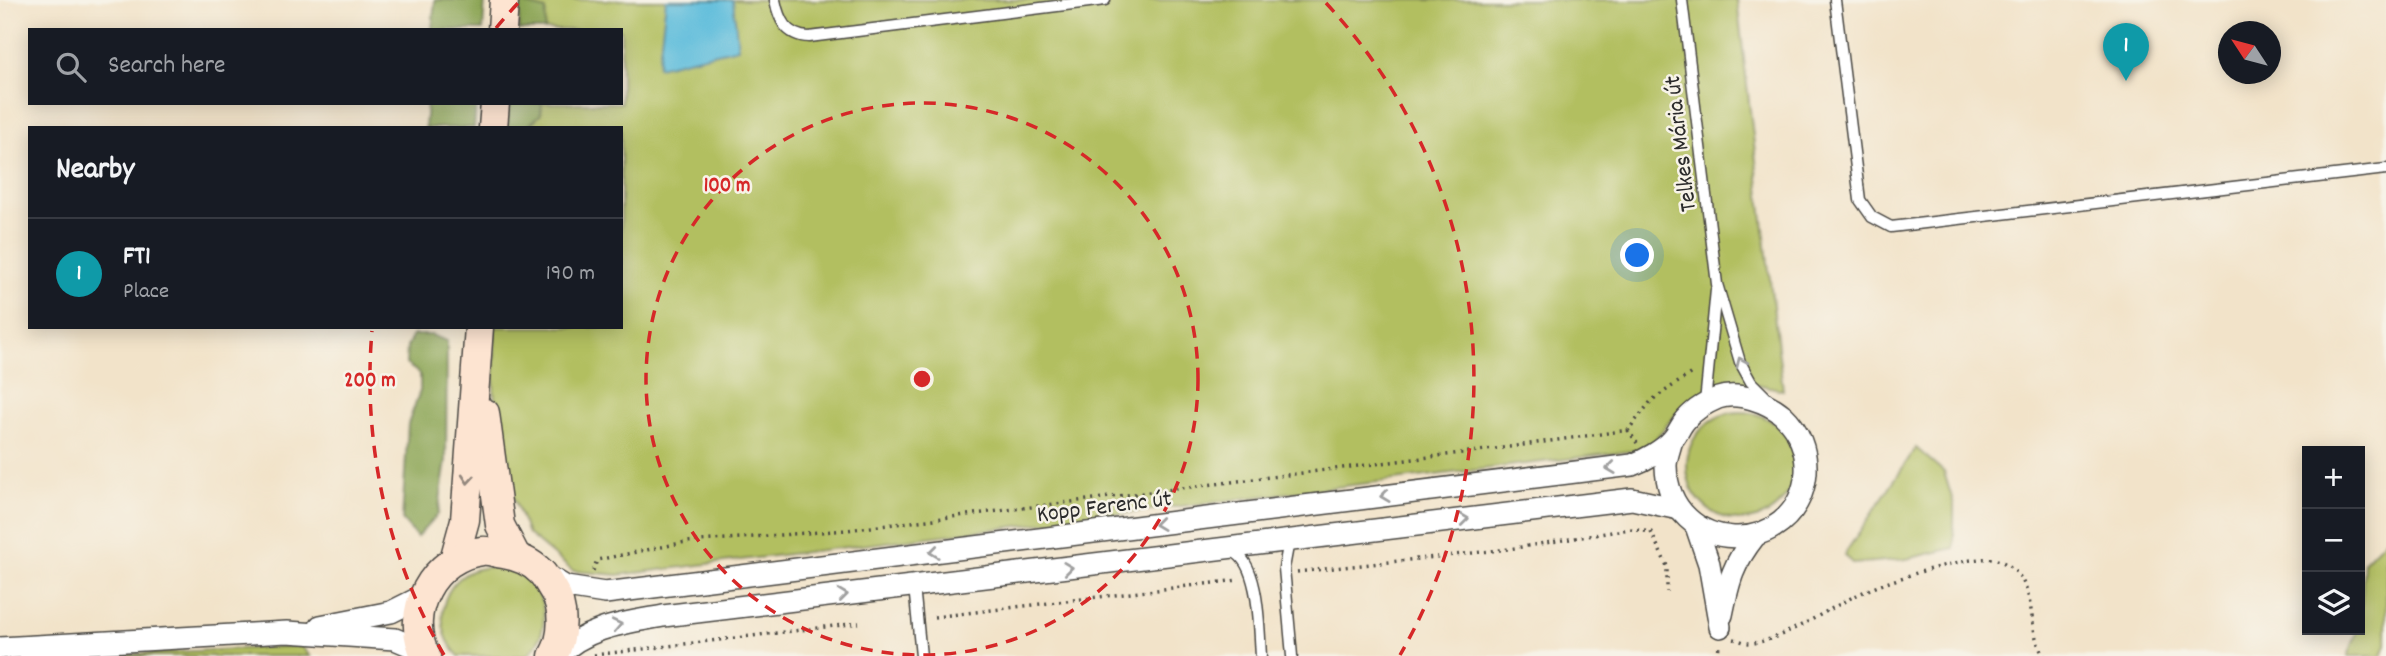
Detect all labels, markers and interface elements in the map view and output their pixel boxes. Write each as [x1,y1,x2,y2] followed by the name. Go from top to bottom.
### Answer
[2218,21,2281,84] north arrow
[2103,23,2149,81] pin: 1
[28,28,623,105] search box
[52,48,90,86] icon: search
[108,48,226,85] text: Search here
[1657,73,1707,214] street label: Telkes Mária út
[56,150,134,193] text: Nearby
[704,172,750,202] text: 100 m
[1620,238,1654,272] your location
[123,239,151,276] text: FT1
[76,258,82,291] text: 1
[546,258,595,291] text: 190 m
[123,276,169,309] text: Place
[1735,356,1749,369] one-way arrow
[344,367,396,397] text: 200 m
[910,367,934,391] centre of rings
[2302,446,2365,635] map controls
[2302,446,2365,509] button: +
[1605,460,1617,475] one-way arrow
[461,474,476,485] one-way arrow
[1035,483,1174,533] street label: Kopp Ferenc út
[1379,488,1391,503] one-way arrow
[2302,509,2365,572] button: −
[1459,512,1470,527] one-way arrow
[1154,517,1165,532] one-way arrow
[928,545,940,560] one-way arrow
[1063,560,1074,575] one-way arrow
[2302,572,2365,635] button: layers
[837,588,848,603] one-way arrow
[611,619,623,633] one-way arrow

